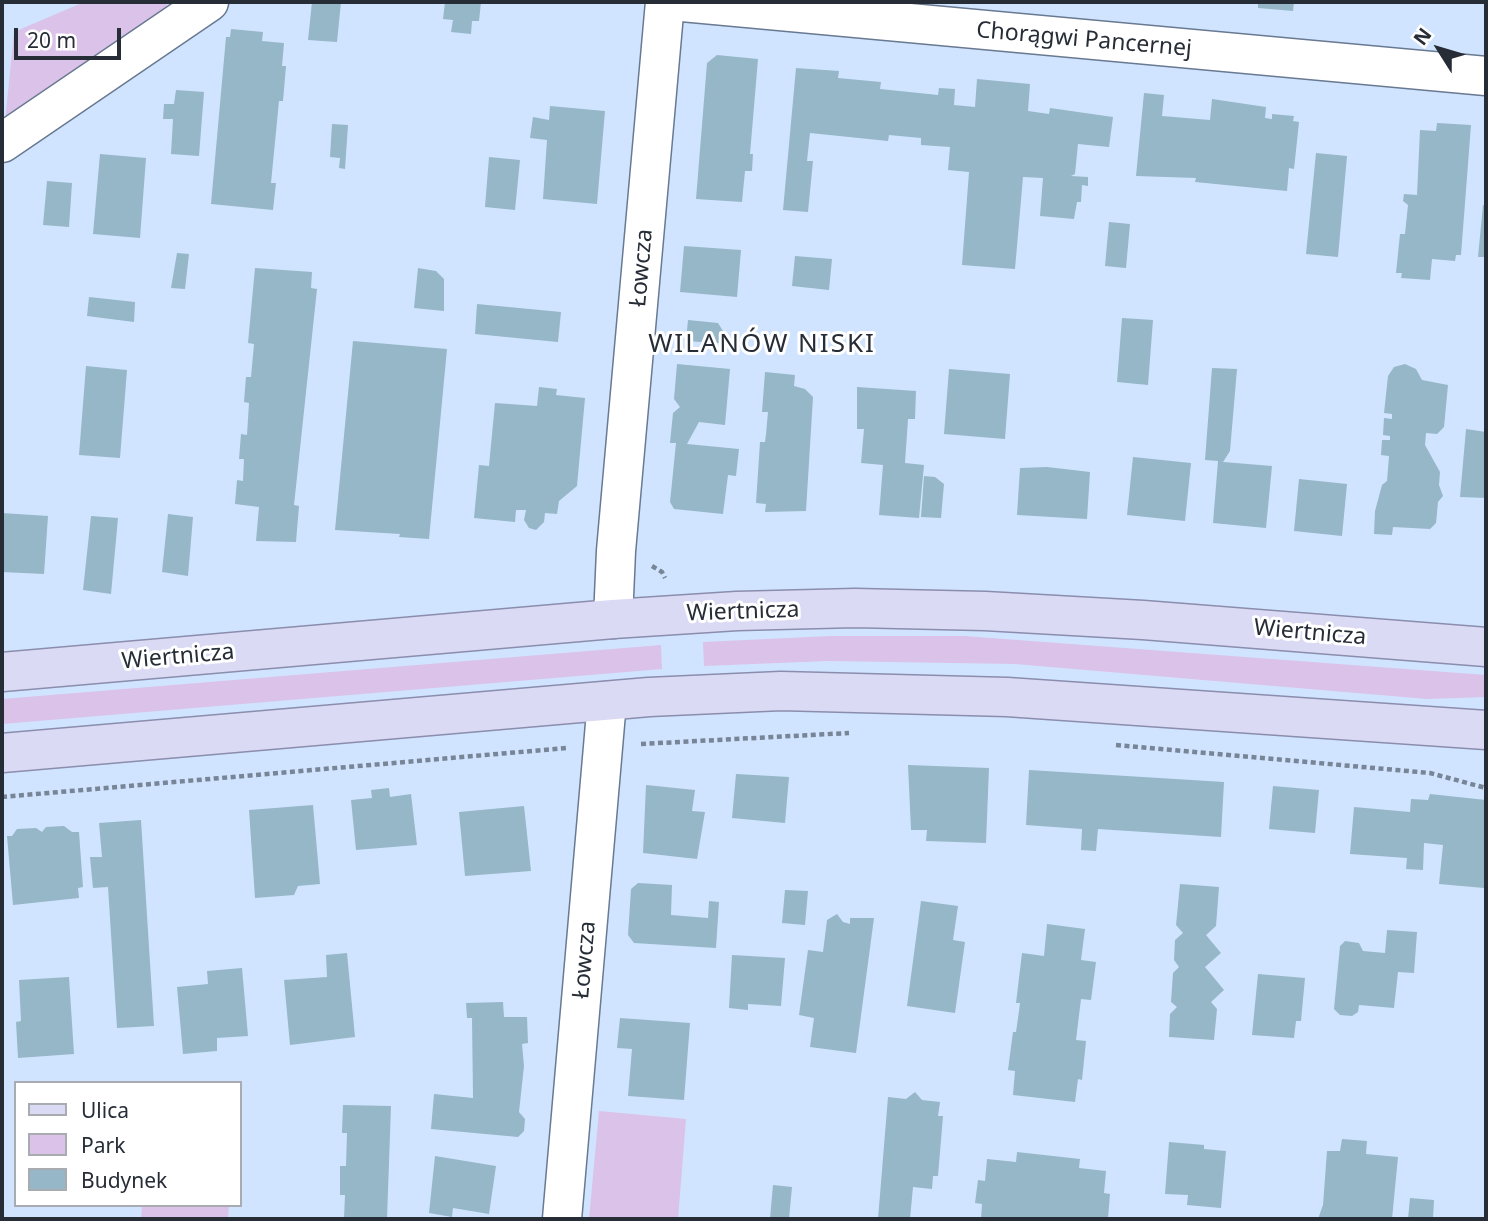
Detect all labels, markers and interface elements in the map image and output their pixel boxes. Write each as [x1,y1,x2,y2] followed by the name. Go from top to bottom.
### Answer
[18,14,124,58] scale bar
[1404,14,1474,84] north arrow
[975,17,1193,63] street label: Chorągwi Pancernej
[1407,22,1437,50] text: N
[27,26,76,54] text: 20 m
[625,228,659,308] street label: Łowcza
[650,329,874,361] district label: WILANÓW NISKI
[686,596,800,628] street label: Wiertnicza
[1253,614,1367,652] street label: Wiertnicza
[121,638,235,676] street label: Wiertnicza
[568,920,602,1000] street label: Łowcza
[14,1081,242,1207] legend
[81,1096,129,1124] text: Ulica
[81,1131,125,1159] text: Park
[81,1166,167,1194] text: Budynek

